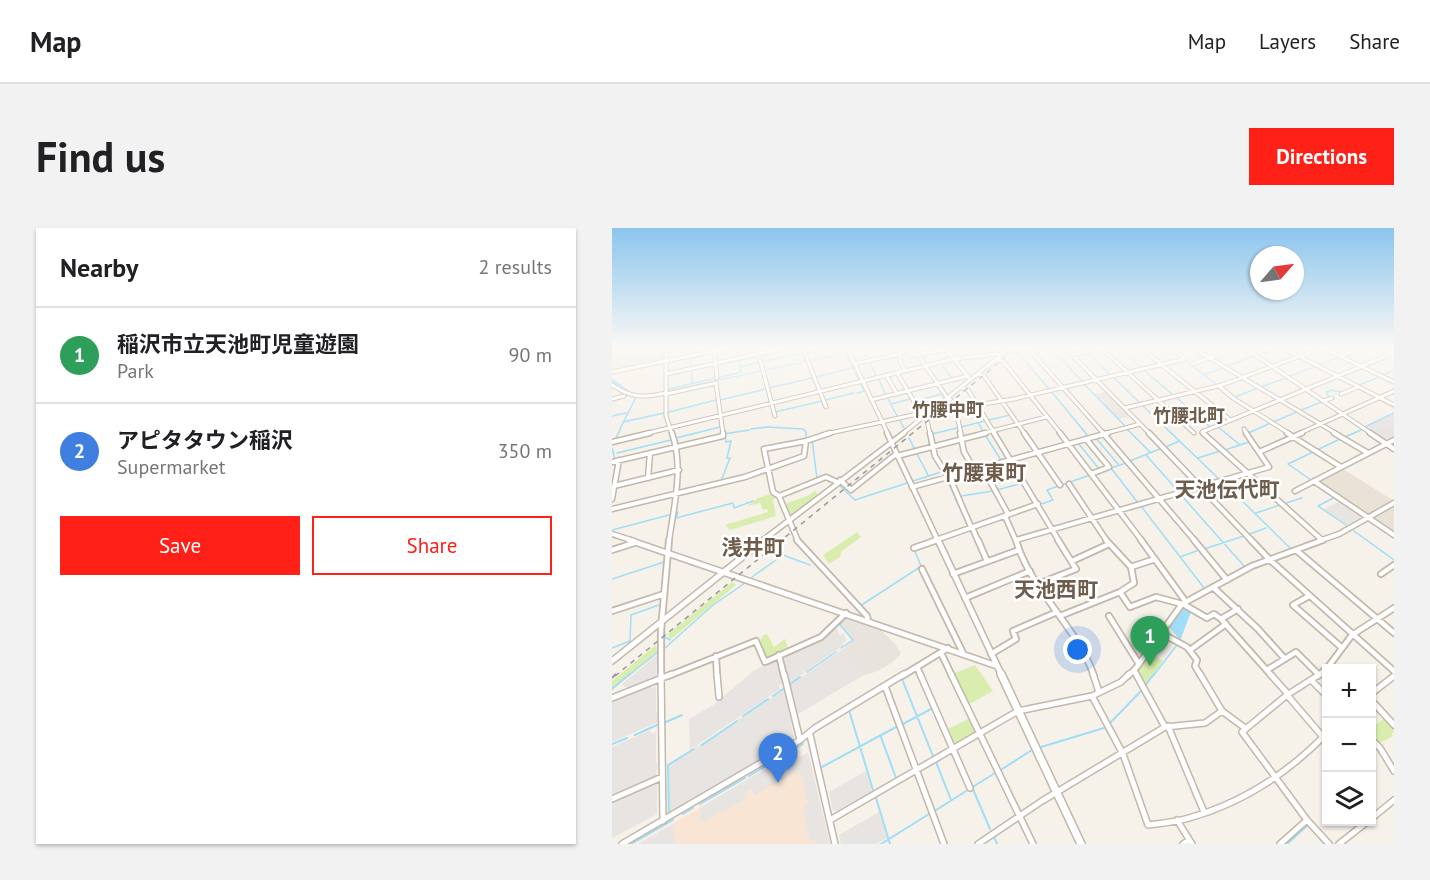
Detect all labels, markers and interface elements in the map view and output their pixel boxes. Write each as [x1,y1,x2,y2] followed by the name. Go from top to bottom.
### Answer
[30,23,81,60] text: Map
[1188,28,1226,55] text: Map
[1259,28,1316,55] text: Layers
[1349,28,1400,55] text: Share
[1249,128,1394,185] button: Directions
[36,129,165,184] text: Find us
[1250,246,1304,300] north arrow
[60,251,138,284] text: Nearby
[479,254,552,280] text: 2 results
[117,330,359,358] text: 稲沢市立天池町児童遊園
[74,342,85,368] text: 1
[509,342,552,368] text: 90 m
[117,358,154,384] text: Park
[912,398,984,421] district label: 竹腰中町
[1153,404,1225,427] district label: 竹腰北町
[117,426,293,454] text: アピタタウン稲沢
[74,438,85,464] text: 2
[498,438,552,464] text: 350 m
[117,454,225,480] text: Supermarket
[942,459,1026,486] district label: 竹腰東町
[1175,476,1280,503] district label: 天池伝代町
[60,516,300,575] button: Save
[312,516,552,575] button: Share
[722,534,785,561] district label: 浅井町
[1014,576,1098,603] district label: 天池西町
[1130,616,1170,666] pin: 1
[1063,635,1092,664] your location
[1322,664,1376,826] map controls
[1322,664,1376,718] button: +
[1322,718,1376,772] button: −
[758,734,798,783] pin: 2
[1322,772,1376,826] button: layers

